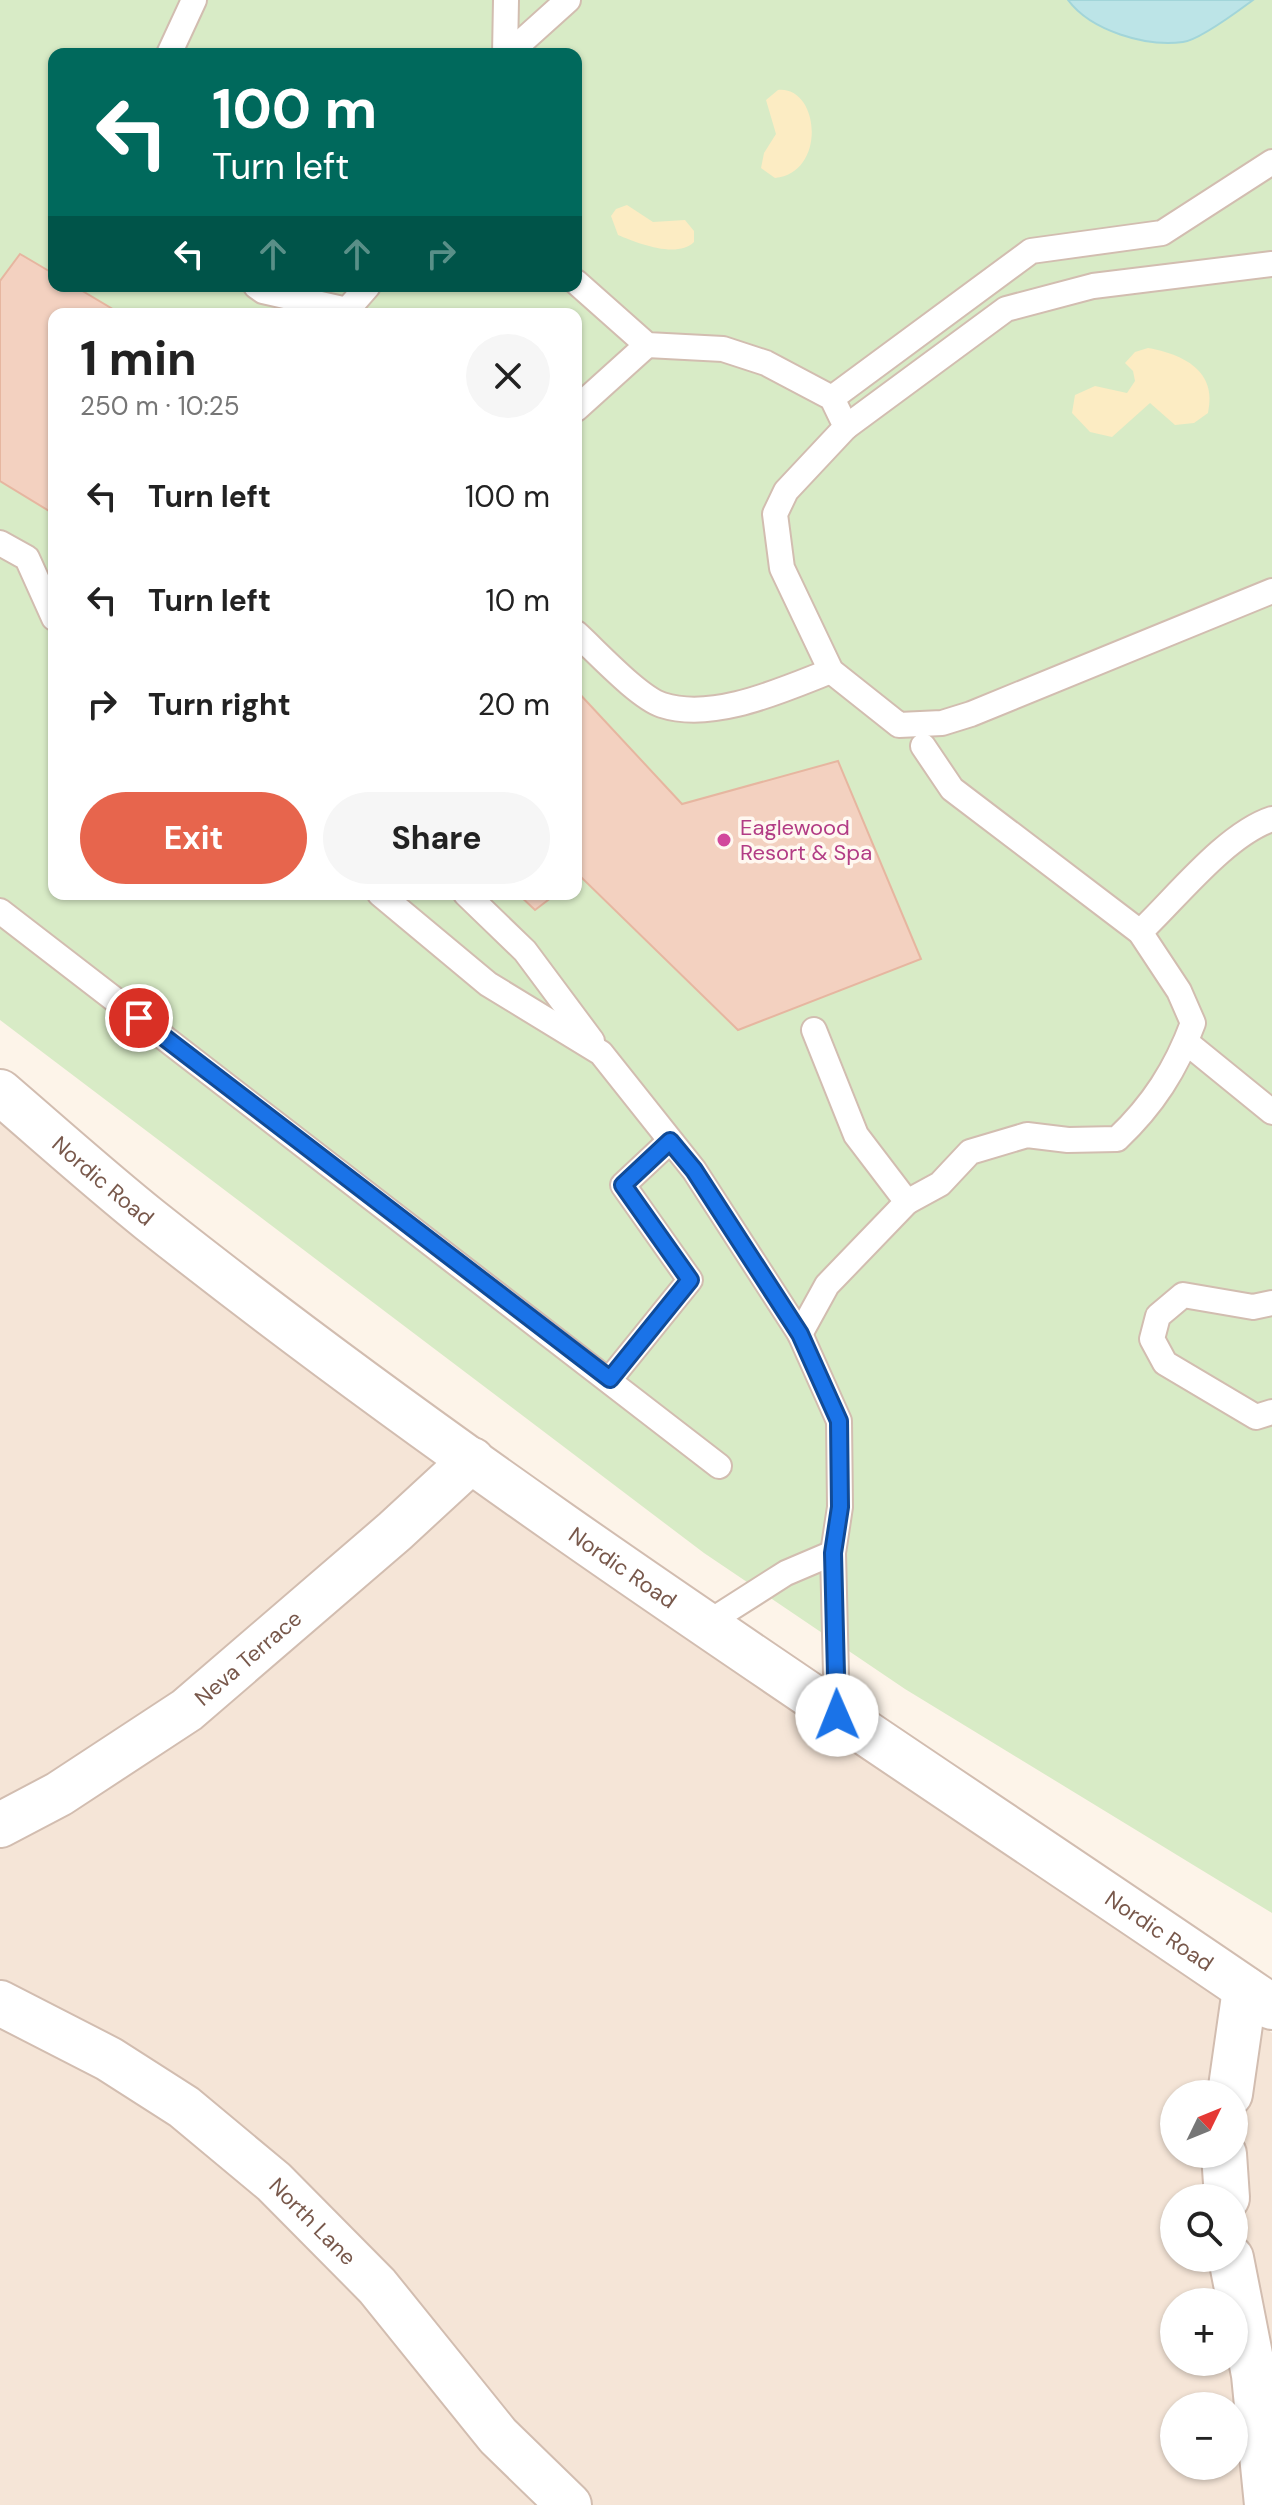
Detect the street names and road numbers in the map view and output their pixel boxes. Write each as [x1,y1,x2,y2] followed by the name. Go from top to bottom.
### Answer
[46,1129,160,1232] street label: Nordic Road
[563,1520,682,1615] street label: Nordic Road
[188,1603,307,1712] street label: Neva Terrace
[1100,1884,1219,1978] street label: Nordic Road
[263,2171,363,2271] street label: North Lane

